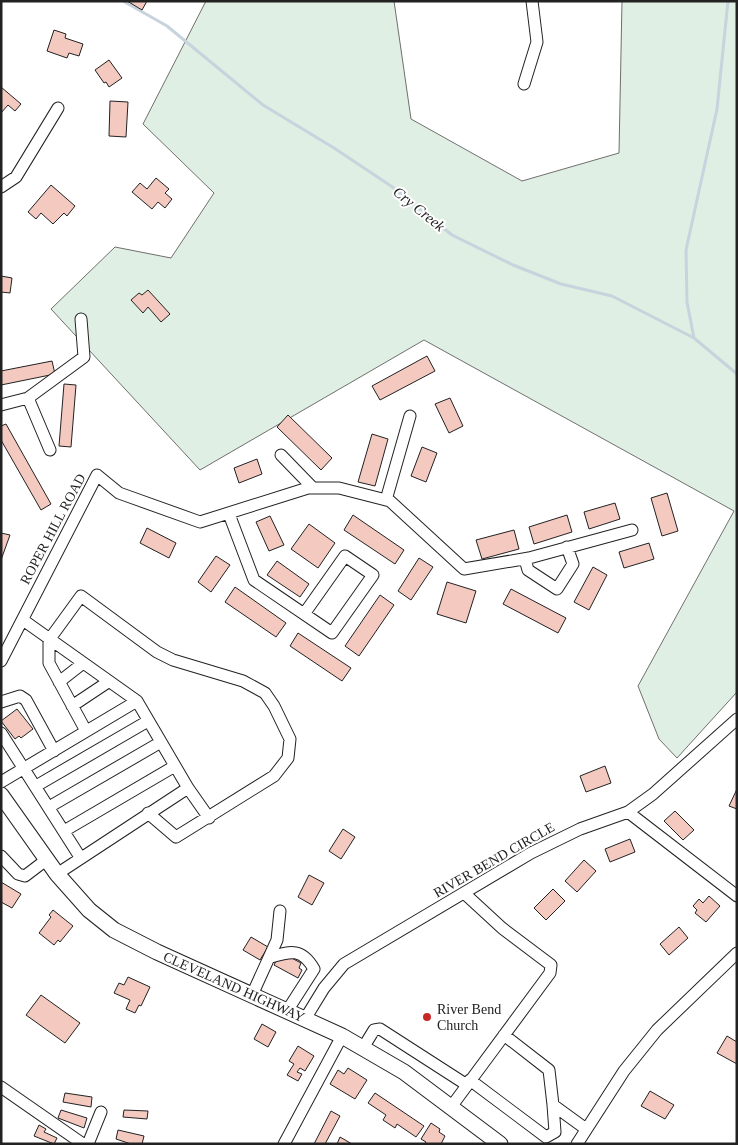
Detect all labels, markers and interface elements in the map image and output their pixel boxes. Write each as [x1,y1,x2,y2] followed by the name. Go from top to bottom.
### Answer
[390,183,448,235] water label: Cry Creek
[17,471,89,587] street label: ROPER HILL ROAD
[431,819,557,901] street label: RIVER BEND CIRCLE
[161,949,307,1025] street label: CLEVELAND HIGHWAY
[437,1002,501,1033] place label: River Bend Church
[421,1011,433,1023] marker: River Bend Church

